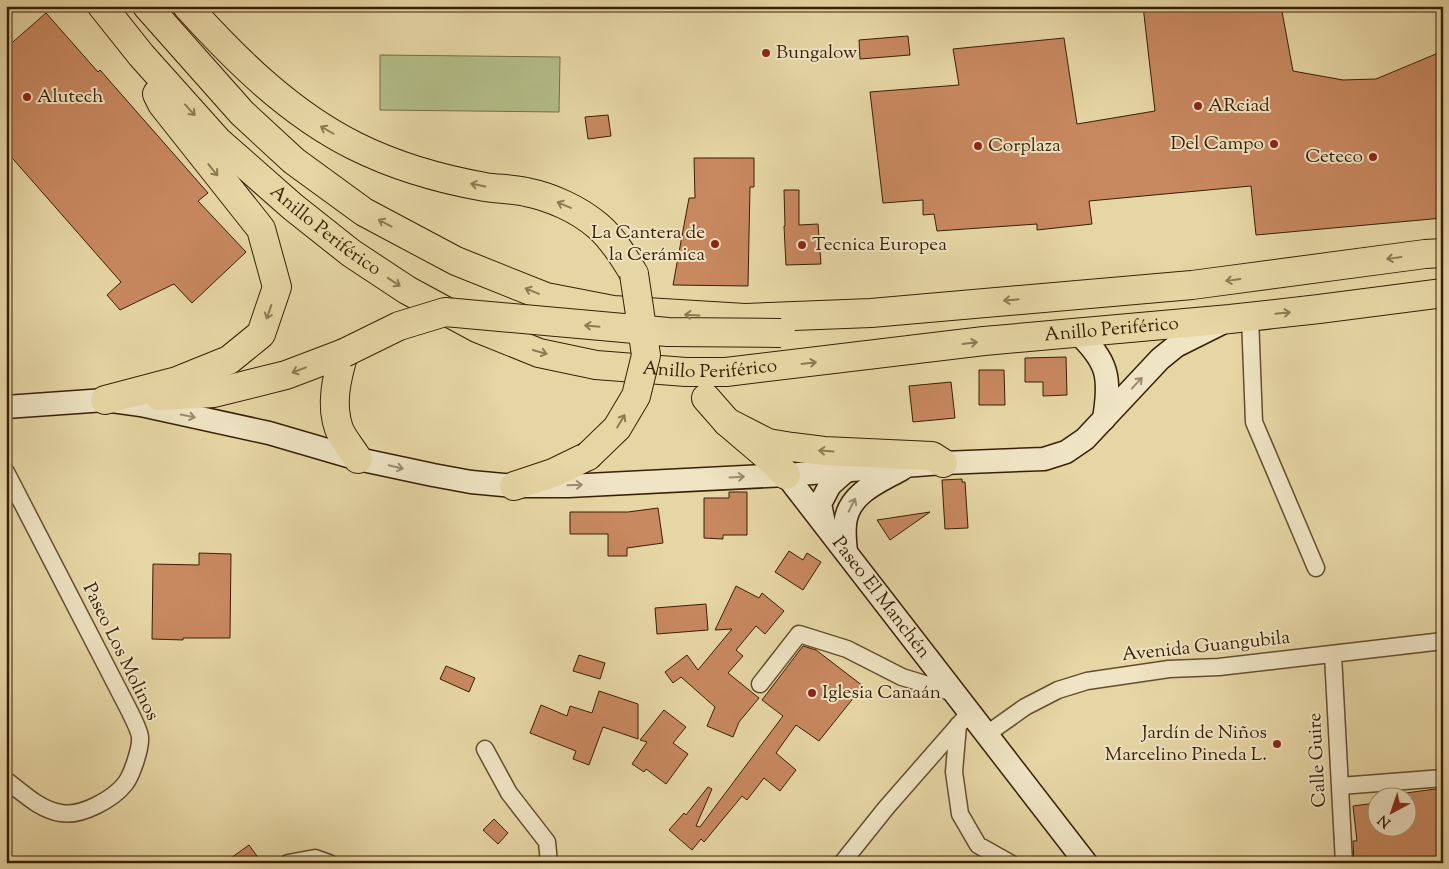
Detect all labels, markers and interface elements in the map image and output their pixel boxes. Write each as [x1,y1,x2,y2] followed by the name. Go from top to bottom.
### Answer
[776,40,857,67] place label: Bungalow
[760,47,772,59] marker: Bungalow
[37,84,103,111] place label: Alutech
[21,91,33,103] marker: Alutech
[1208,93,1270,120] place label: ARciad
[1192,100,1204,112] marker: ARciad
[185,103,196,116] one-way arrow
[320,124,334,134] one-way arrow
[1171,131,1264,158] place label: Del Campo
[988,133,1061,160] place label: Corplaza
[1268,138,1280,150] marker: Del Campo
[972,140,984,152] marker: Corplaza
[1305,144,1363,171] place label: Ceteco
[1367,151,1379,163] marker: Ceteco
[208,163,219,176] one-way arrow
[264,179,386,283] street label: Anillo Periférico
[471,180,487,189] one-way arrow
[557,200,572,210] one-way arrow
[378,218,393,227] one-way arrow
[591,220,705,269] place label: La Cantera de la Cerámica
[812,232,947,259] place label: Tecnica Europea
[709,238,721,250] marker: La Cantera de la Cerámica
[796,239,808,251] marker: Tecnica Europea
[1387,253,1403,263] one-way arrow
[1226,275,1242,285] one-way arrow
[387,277,401,287] one-way arrow
[525,286,540,295] one-way arrow
[1004,296,1020,305] one-way arrow
[264,303,273,319] one-way arrow
[1274,308,1290,318] one-way arrow
[684,310,700,320] one-way arrow
[1043,310,1180,349] street label: Anillo Periférico
[585,321,601,330] one-way arrow
[962,337,978,347] one-way arrow
[532,348,548,358] one-way arrow
[642,352,779,386] street label: Anillo Periférico
[800,358,816,368] one-way arrow
[292,366,307,375] one-way arrow
[1131,376,1143,389] one-way arrow
[179,411,195,421] one-way arrow
[617,414,627,428] one-way arrow
[819,446,835,455] one-way arrow
[388,463,404,472] one-way arrow
[729,473,745,482] one-way arrow
[566,481,582,490] one-way arrow
[848,498,858,513] one-way arrow
[825,531,937,664] street label: Paseo El Manchén
[75,578,165,726] street label: Paseo Los Molinos
[1121,625,1292,669] street label: Avenida Guangubila
[822,680,941,707] place label: Iglesia Canaán
[806,687,818,699] marker: Iglesia Canaán
[1302,712,1334,808] street label: Calle Guire
[1105,720,1267,769] place label: Jardín de Niños Marcelino Pineda L.
[1271,738,1283,750] marker: Jardín de Niños Marcelino Pineda L.
[1366,786,1416,836] north arrow
[1374,809,1396,832] text: N

